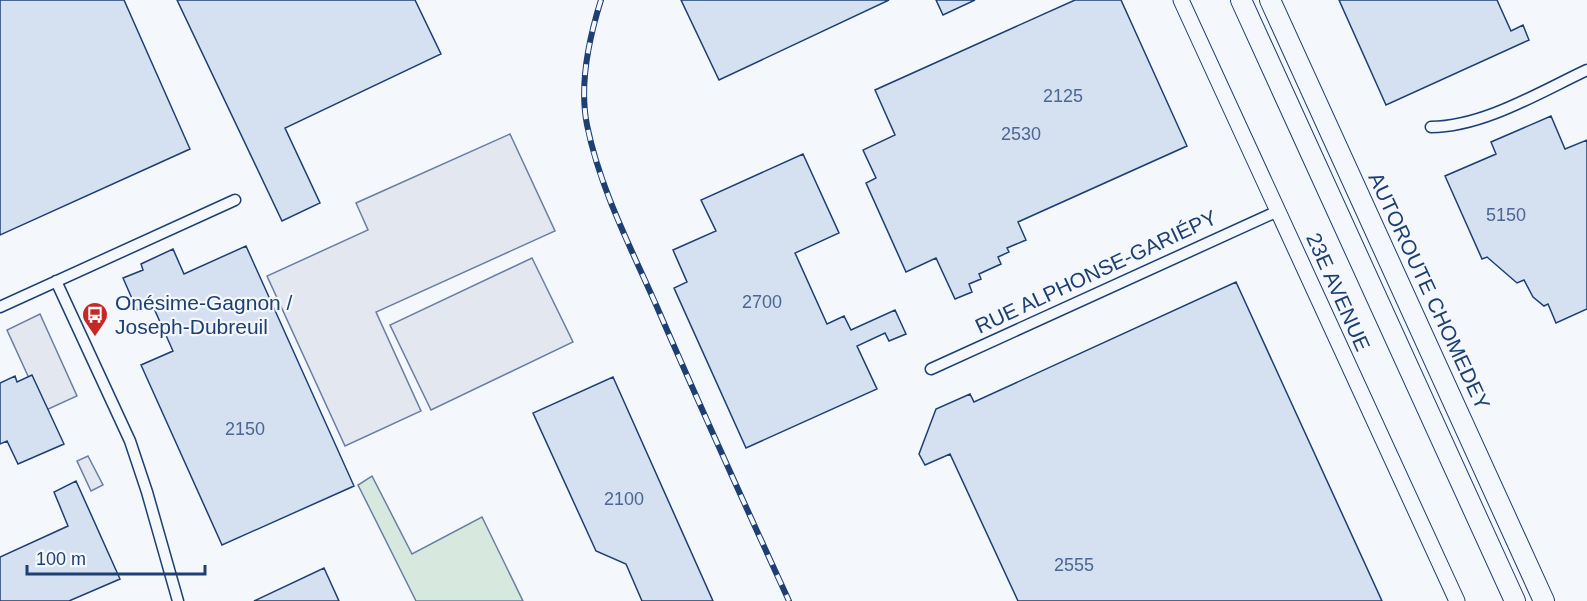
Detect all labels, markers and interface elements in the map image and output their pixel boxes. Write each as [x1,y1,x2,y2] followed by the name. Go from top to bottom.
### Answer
[1043,86,1083,106] house number: 2125
[1001,124,1041,144] house number: 2530
[1364,169,1495,413] street label: AUTOROUTE CHOMEDEY
[971,205,1220,338] street label: RUE ALPHONSE-GARIÉPY
[1486,205,1526,225] house number: 5150
[1302,229,1375,354] street label: 23E AVENUE
[115,291,293,338] place label: Onésime-Gagnon / Joseph-Dubreuil
[742,292,782,312] house number: 2700
[80,300,110,338] bus stop icon: Onésime-Gagnon / Joseph-Dubreuil
[225,419,265,439] house number: 2150
[604,489,644,509] house number: 2100
[27,538,206,576] scale bar
[36,549,86,569] text: 100 m
[1054,555,1094,575] house number: 2555

